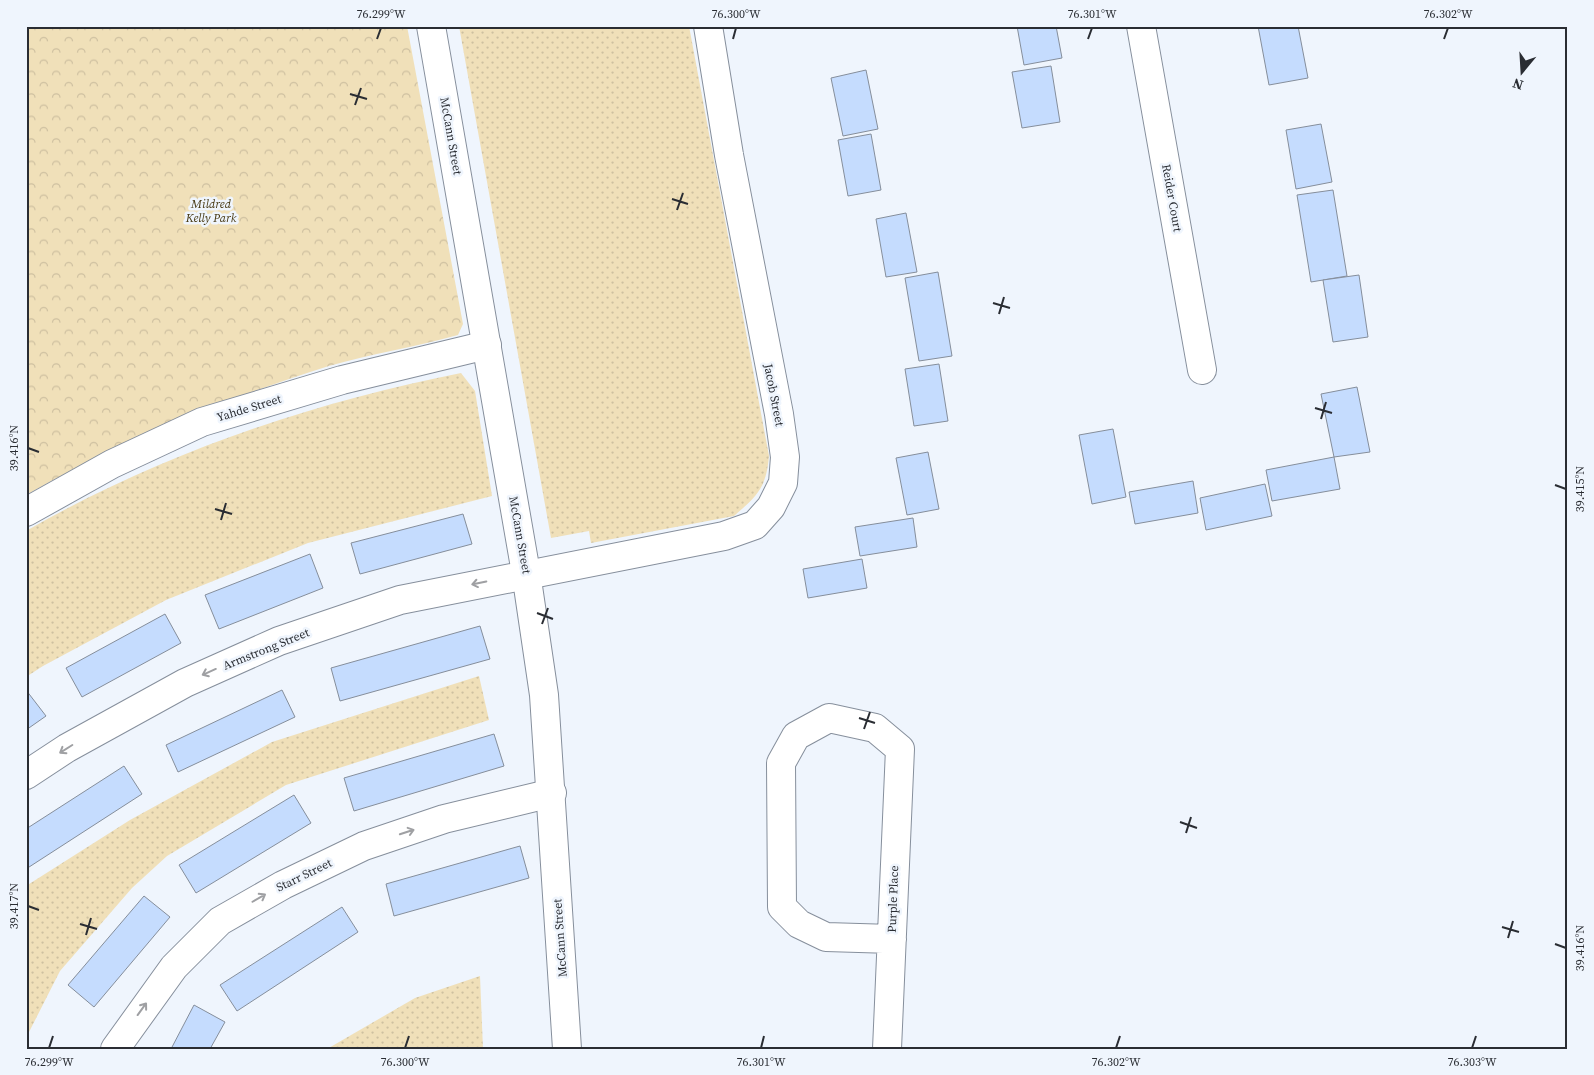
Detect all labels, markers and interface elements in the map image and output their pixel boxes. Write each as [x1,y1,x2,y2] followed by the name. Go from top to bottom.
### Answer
[356,6,406,22] text: 76.299°W
[711,6,761,22] text: 76.300°W
[1067,6,1117,22] text: 76.301°W
[1423,6,1473,22] text: 76.302°W
[1496,48,1546,98] north arrow
[1510,73,1526,95] text: N
[436,96,466,176] street label: McCann Street
[1158,163,1186,233] street label: Reider Court
[185,196,237,226] park label: Mildred Kelly Park
[760,361,788,428] street label: Jacob Street
[215,391,283,425] street label: Yahde Street
[6,425,22,471] text: 39.416°N
[1572,466,1588,512] text: 39.415°N
[505,495,535,575] street label: McCann Street
[471,579,487,588] one-way arrow
[220,624,312,674] street label: Armstrong Street
[202,668,217,678] one-way arrow
[59,744,73,754] one-way arrow
[399,827,414,836] one-way arrow
[274,855,335,895] street label: Starr Street
[884,865,902,933] street label: Purple Place
[6,883,22,929] text: 39.417°N
[251,893,266,903] one-way arrow
[549,898,571,978] street label: McCann Street
[1572,925,1588,971] text: 39.416°N
[137,1002,147,1016] one-way arrow
[24,1054,74,1070] text: 76.299°W
[380,1054,430,1070] text: 76.300°W
[736,1054,786,1070] text: 76.301°W
[1091,1054,1141,1070] text: 76.302°W
[1447,1054,1497,1070] text: 76.303°W

